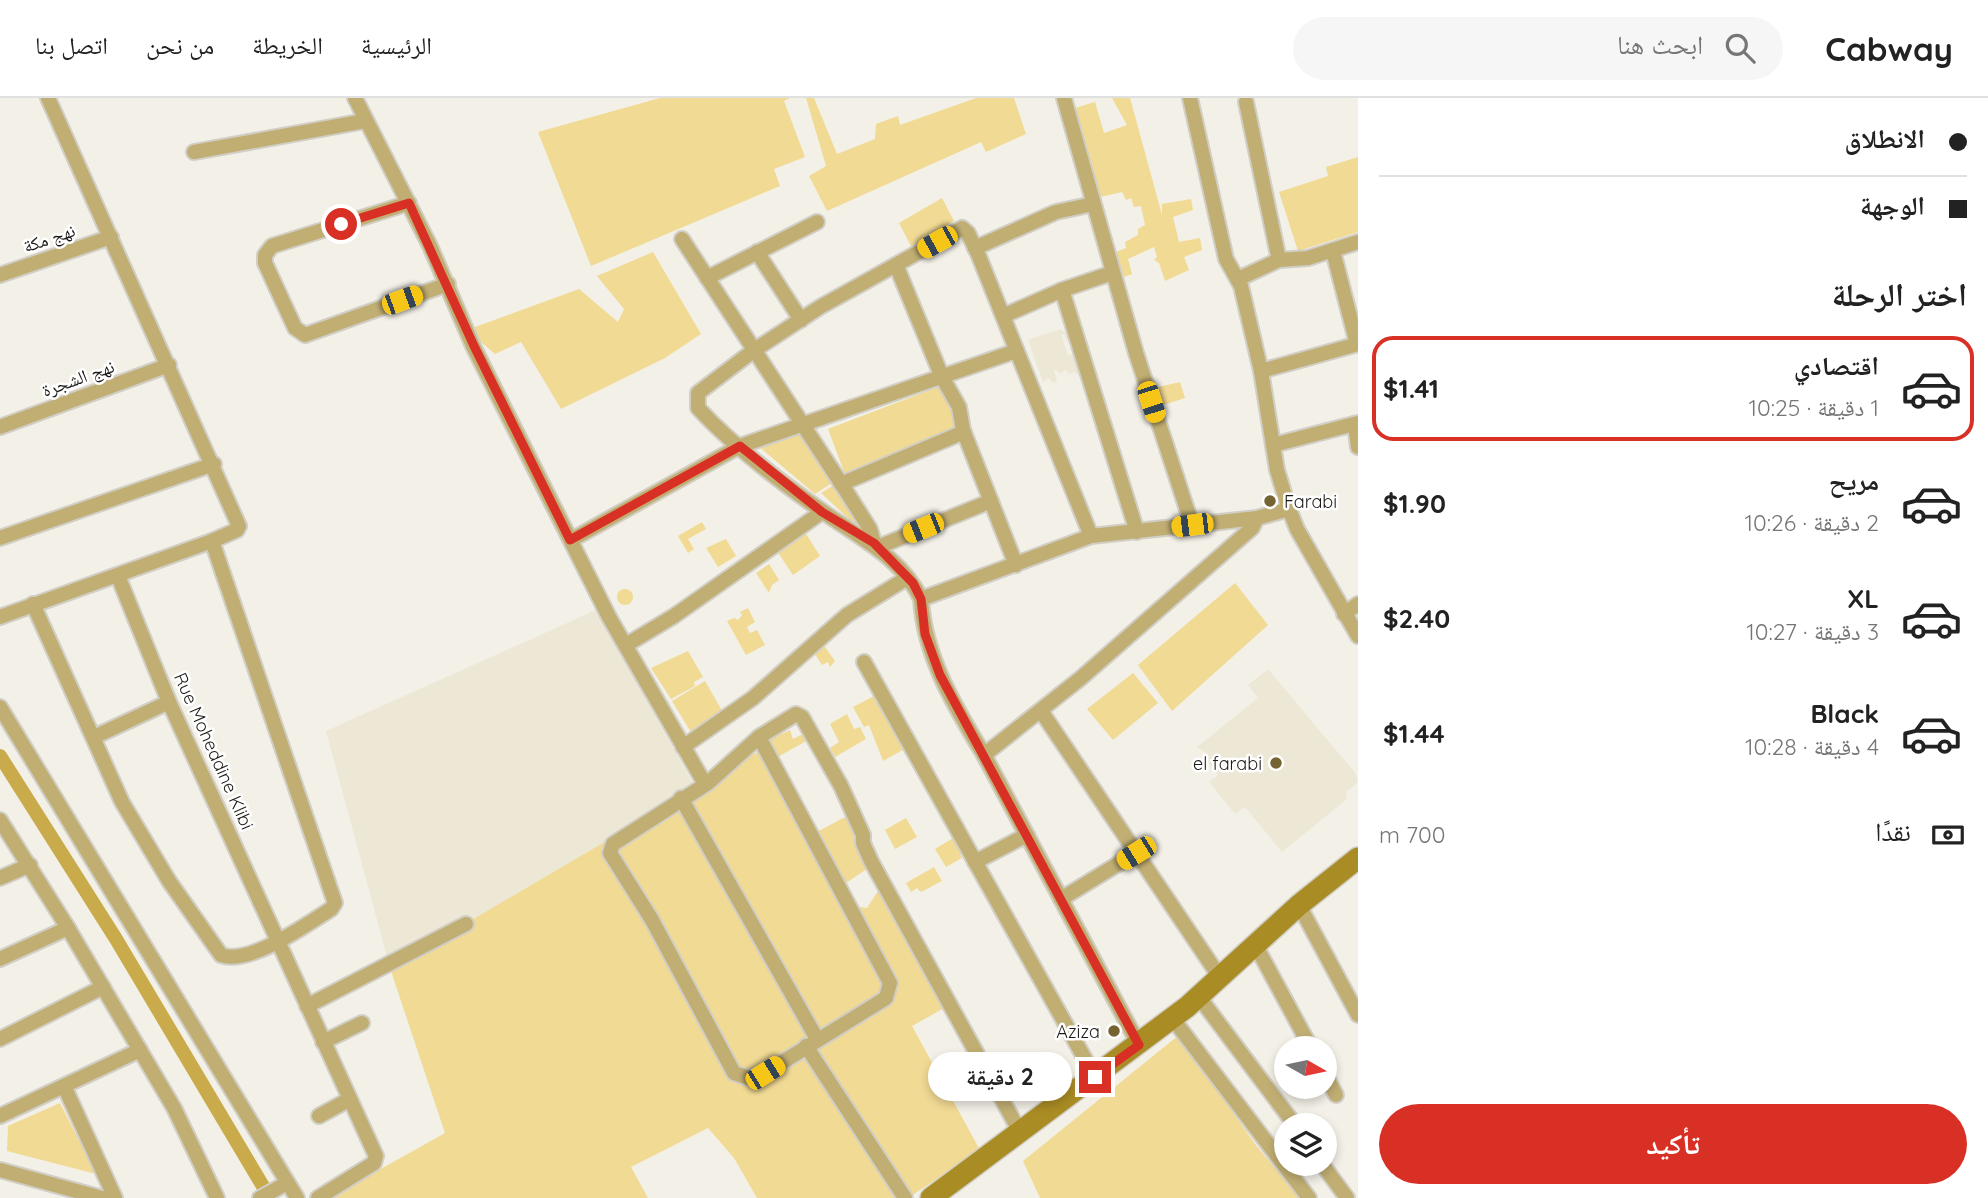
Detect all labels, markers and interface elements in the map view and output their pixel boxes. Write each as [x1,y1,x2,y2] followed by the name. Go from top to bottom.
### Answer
[1293,17,1783,80] search box
[1617,28,1703,61] text: ابحث هنا
[1825,28,1953,69] text: Cabway
[1721,29,1759,67] icon: search
[35,30,108,60] text: اتصل بنا
[146,30,214,60] text: من نحن
[252,30,323,60] text: الخريطة
[361,30,432,60] text: الرئيسية
[1845,122,1925,155] text: الانطلاق
[1860,189,1925,222] text: الوجهة
[325,208,357,240] route start
[20,218,78,258] street label: نهج مكة
[914,223,961,261] car
[1832,274,1967,314] text: اختر الرحلة
[379,283,426,317] car
[1794,349,1879,382] text: اقتصادي
[39,354,118,403] street label: نهج الشجرة
[1900,357,1963,420] icon: car
[1383,372,1439,405] text: $1.41
[1135,379,1168,425] car
[1749,393,1879,422] text: 1 دقيقة · 10:25
[1829,464,1879,497] text: مريح
[1900,472,1963,535] icon: car
[1383,487,1446,520] text: $1.90
[1284,490,1337,513] place label: Farabi
[1262,493,1278,509] marker: Farabi
[1745,508,1879,537] text: 2 دقيقة · 10:26
[900,510,947,546] car
[1170,512,1215,538] car
[1847,582,1879,615] text: XL
[1900,587,1963,650] icon: car
[1383,602,1450,635] text: $2.40
[1746,617,1879,646] text: 3 دقيقة · 10:27
[169,669,259,833] street label: Rue Moheddine Klibi
[1810,697,1879,730] text: Black
[1900,702,1963,765] icon: car
[1383,717,1445,750] text: $1.44
[1745,732,1879,761] text: 4 دقيقة · 10:28
[1193,752,1262,775] place label: el farabi
[1268,755,1284,771] marker: el farabi
[1875,815,1911,848] text: نقدًا
[1929,816,1967,854] icon: cash
[1379,820,1445,849] text: 700 m
[1113,833,1160,873] car
[1056,1020,1100,1043] place label: Aziza
[1106,1023,1122,1039] marker: Aziza
[1274,1036,1337,1099] north arrow
[1274,1036,1337,1176] map controls
[927,1052,1070,1102] callout: 2 دقيقة
[742,1053,789,1093] car
[1079,1061,1111,1093] route end
[966,1062,1034,1091] text: 2 دقيقة
[1379,1104,1967,1184] button: تأكيد
[1274,1113,1337,1176] button: layers

